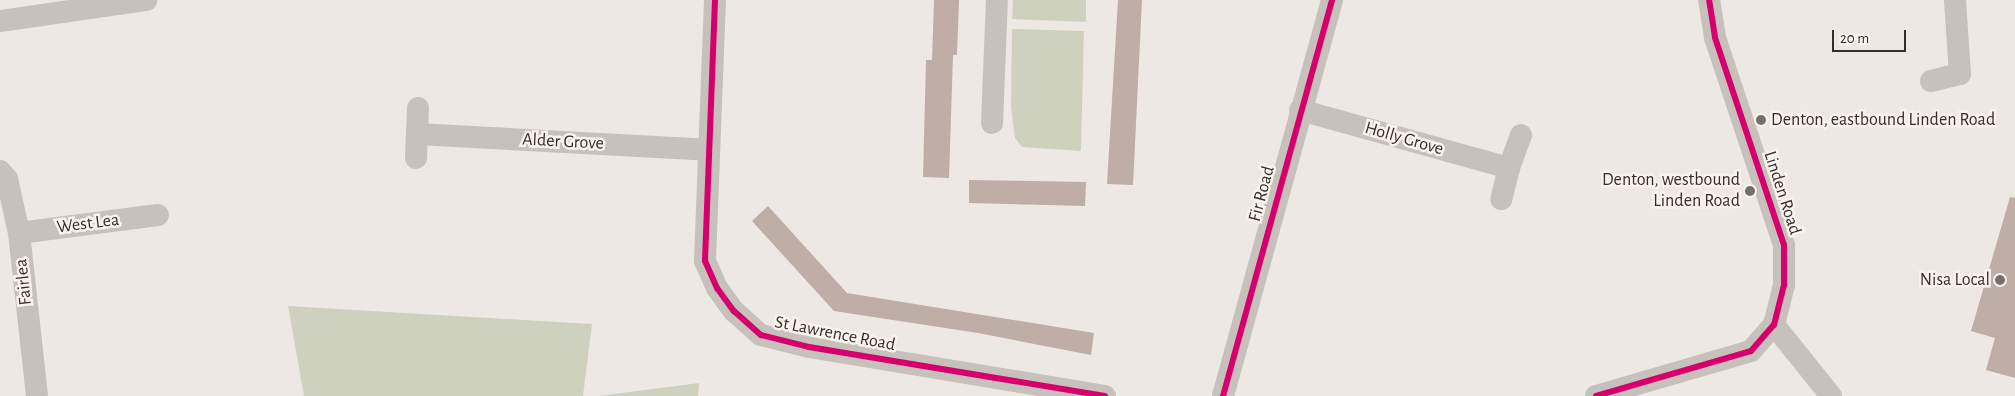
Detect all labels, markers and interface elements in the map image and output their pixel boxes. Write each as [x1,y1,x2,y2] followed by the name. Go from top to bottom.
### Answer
[1835,20,1909,52] scale bar
[1840,31,1869,46] text: 20 m
[1771,109,1995,131] place label: Denton, eastbound Linden Road
[1755,114,1767,126] marker: Denton, eastbound Linden Road
[1362,117,1446,161] street label: Holly Grove
[522,129,604,155] street label: Alder Grove
[1758,148,1806,238] street label: Linden Road
[1244,164,1280,224] street label: Fir Road
[1602,170,1740,212] place label: Denton, westbound Linden Road
[1744,185,1756,197] marker: Denton, westbound Linden Road
[56,209,120,239] street label: West Lea
[11,258,37,306] street label: Fairlea
[1920,269,1990,291] place label: Nisa Local
[1994,274,2006,286] marker: Nisa Local
[773,312,897,356] street label: St Lawrence Road

